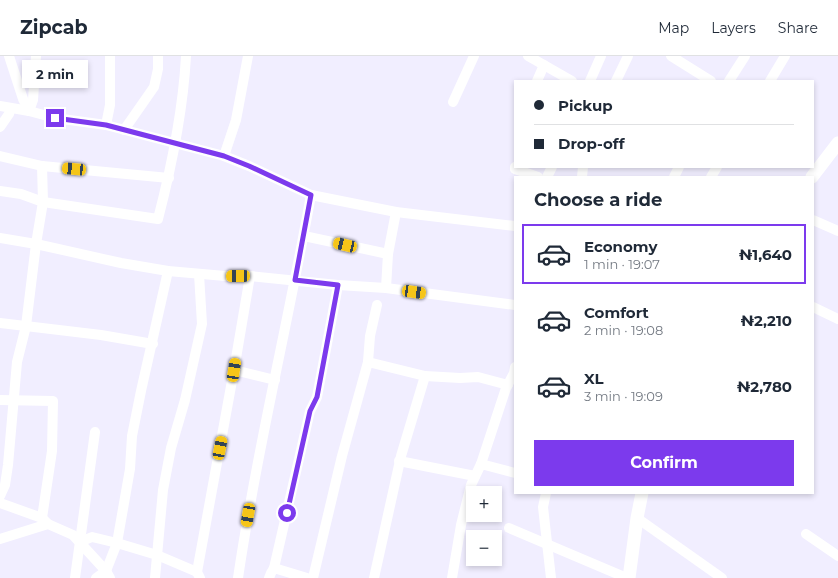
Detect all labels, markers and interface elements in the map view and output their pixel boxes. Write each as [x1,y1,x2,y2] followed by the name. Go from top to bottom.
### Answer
[20,16,88,39] text: Zipcab
[658,19,689,37] text: Map
[711,19,756,37] text: Layers
[778,19,818,37] text: Share
[22,60,88,88] callout: 2 min
[36,66,74,82] text: 2 min
[558,96,613,115] text: Pickup
[46,109,64,127] route end
[558,134,625,153] text: Drop-off
[62,162,86,176] car
[534,189,662,211] text: Choose a ride
[332,236,358,254] car
[536,236,572,272] icon: car
[584,237,657,256] text: Economy
[739,245,792,264] text: ₦1,640
[584,256,660,272] text: 1 min · 19:07
[226,270,250,282] car
[401,284,427,300] car
[536,302,572,338] icon: car
[584,303,649,322] text: Comfort
[741,311,792,330] text: ₦2,210
[584,322,663,338] text: 2 min · 19:08
[226,357,242,383] car
[536,368,572,404] icon: car
[584,369,603,388] text: XL
[737,377,792,396] text: ₦2,780
[584,388,663,404] text: 3 min · 19:09
[212,435,228,461] car
[534,440,794,486] button: Confirm
[466,486,502,566] map controls
[466,486,502,522] button: +
[240,502,256,528] car
[278,504,296,522] route start
[466,530,502,566] button: −

